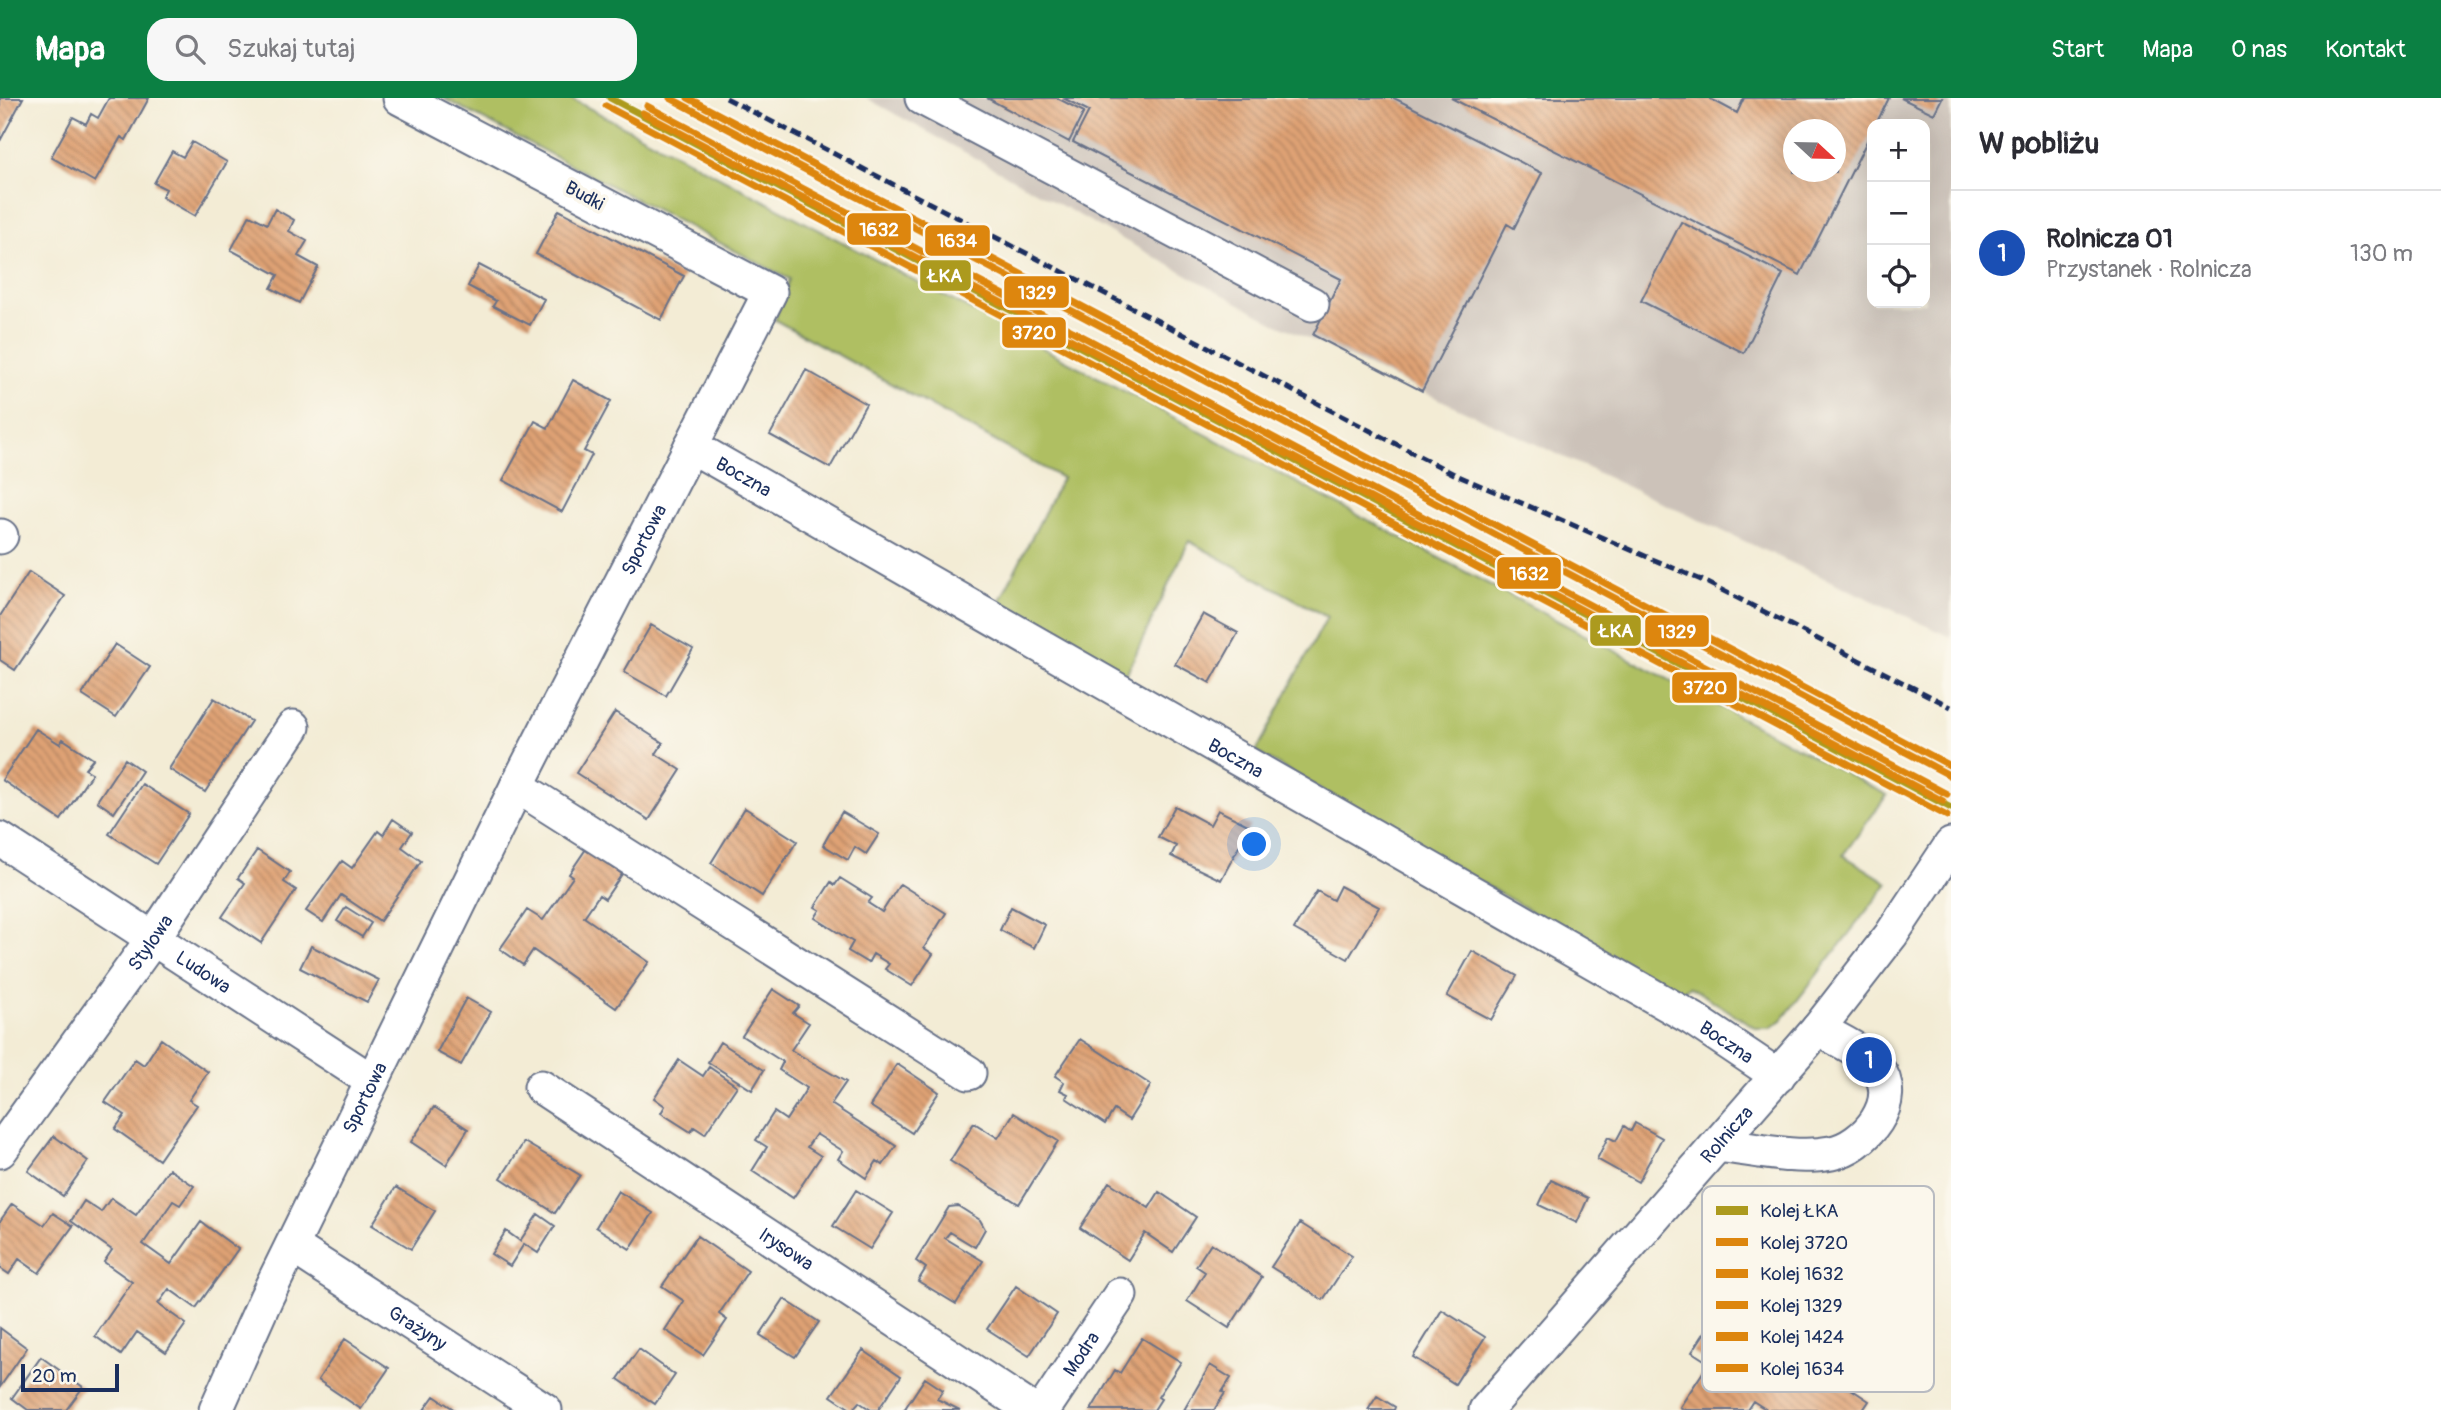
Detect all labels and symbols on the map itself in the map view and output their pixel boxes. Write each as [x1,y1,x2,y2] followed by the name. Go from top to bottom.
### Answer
[1783,119,1846,182] north arrow
[561,176,608,216] street label: Budki
[846,212,912,246] line badge: 1632
[859,218,899,242] text: 1632
[924,224,991,257] line badge: 1634
[937,229,977,253] text: 1634
[919,259,972,292] line badge: ŁKA
[926,264,963,288] text: ŁKA
[1003,275,1070,309] line badge: 1329
[1018,281,1056,305] text: 1329
[1001,316,1067,349] line badge: 3720
[1012,321,1056,345] text: 3720
[711,452,776,503] street label: Boczna
[616,500,672,579] street label: Sportowa
[1496,556,1562,590] line badge: 1632
[1509,562,1549,586] text: 1632
[1589,614,1642,647] line badge: ŁKA
[1644,614,1710,648] line badge: 1329
[1597,619,1634,643] text: ŁKA
[1658,620,1696,644] text: 1329
[1671,671,1738,704] line badge: 3720
[1683,676,1727,700] text: 3720
[1204,733,1268,784] street label: Boczna
[1237,827,1271,861] your location
[123,910,179,976] street label: Stylowa
[171,946,235,999] street label: Ludowa
[1695,1016,1758,1069] street label: Boczna
[1846,1034,1892,1086] pin: 1
[338,1058,393,1137] street label: Sportowa
[1696,1101,1759,1168] street label: Rolnicza
[1702,1186,1934,1392] legend
[1760,1199,1839,1223] text: Kolej ŁKA
[754,1223,818,1276] street label: Irysowa
[1760,1231,1848,1255] text: Kolej 3720
[1760,1262,1844,1286] text: Kolej 1632
[1760,1294,1842,1318] text: Kolej 1329
[384,1301,451,1356] street label: Grażyny
[1760,1325,1844,1349] text: Kolej 1424
[1058,1327,1105,1381] street label: Modra
[1760,1357,1844,1381] text: Kolej 1634
[21,1361,119,1393] scale bar

